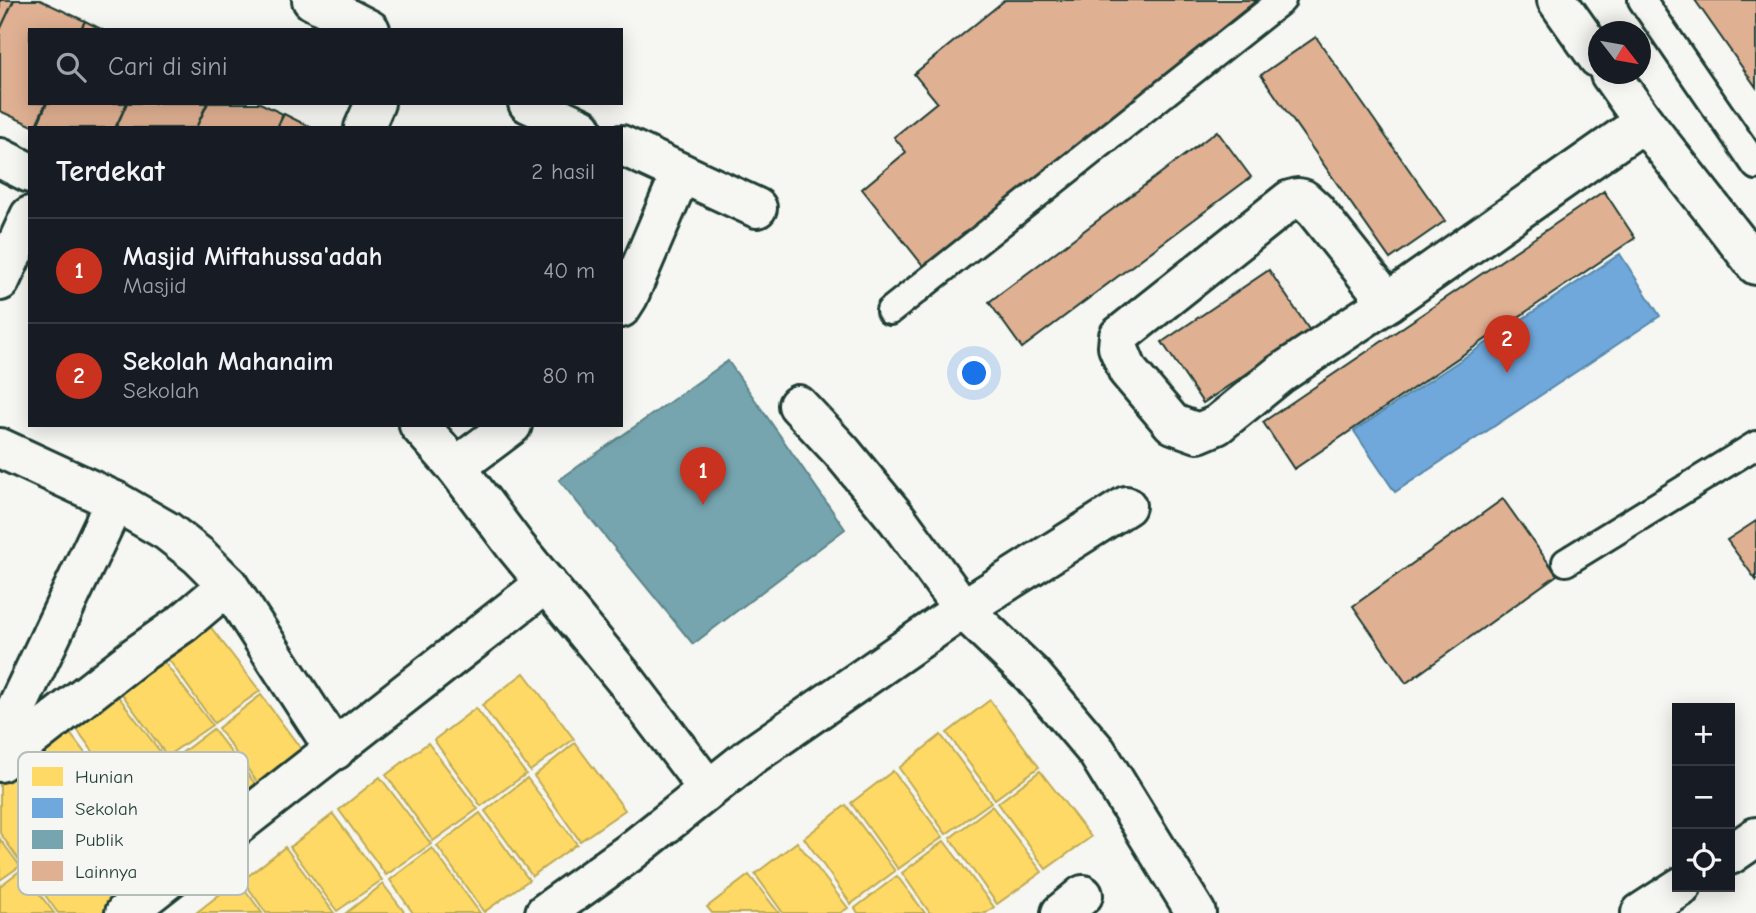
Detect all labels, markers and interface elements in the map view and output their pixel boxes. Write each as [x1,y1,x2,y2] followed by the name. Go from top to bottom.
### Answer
[1588,21,1651,84] north arrow
[28,28,623,105] search box
[52,48,90,86] icon: search
[108,52,228,82] text: Cari di sini
[56,154,165,189] text: Terdekat
[531,158,595,185] text: 2 hasil
[123,242,382,272] text: Masjid Miftahussa'adah
[74,257,84,284] text: 1
[543,257,595,284] text: 40 m
[123,272,187,299] text: Masjid
[1484,315,1530,373] pin: 2
[123,347,333,377] text: Sekolah Mahanaim
[957,356,991,390] your location
[73,362,85,389] text: 2
[542,362,595,389] text: 80 m
[123,377,199,404] text: Sekolah
[680,447,726,505] pin: 1
[1672,703,1735,892] map controls
[1672,703,1735,766] button: +
[18,752,248,895] legend
[75,766,134,788] text: Hunian
[1672,766,1735,829] button: −
[75,798,138,820] text: Sekolah
[75,829,124,851] text: Publik
[1672,829,1735,892] button: locate
[75,861,137,883] text: Lainnya

